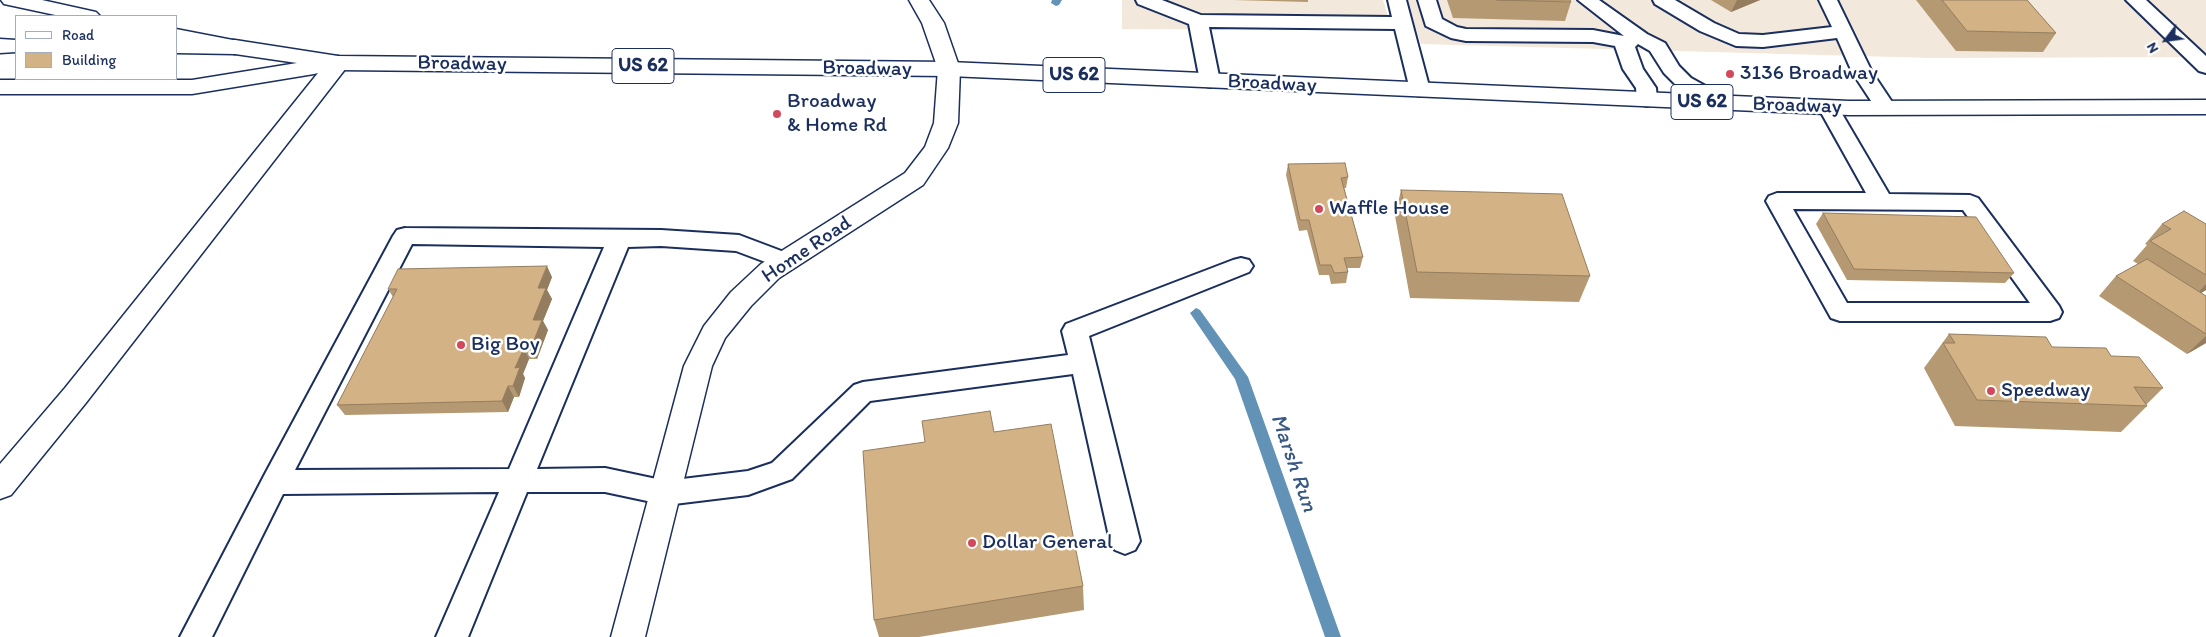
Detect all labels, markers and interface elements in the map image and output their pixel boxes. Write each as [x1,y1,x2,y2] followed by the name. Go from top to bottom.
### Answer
[15,15,178,80] legend
[2141,15,2191,65] north arrow
[62,26,94,44] text: Road
[2143,39,2162,56] text: N
[612,48,674,84] road number: US 62
[62,51,116,69] text: Building
[417,51,507,77] street label: Broadway
[822,56,912,82] street label: Broadway
[1043,58,1105,92] road number: US 62
[1740,61,1878,87] place label: 3136 Broadway
[1724,68,1736,80] marker: 3136 Broadway
[1227,69,1317,99] street label: Broadway
[1671,84,1733,120] road number: US 62
[787,89,887,139] place label: Broadway & Home Rd
[1752,92,1842,120] street label: Broadway
[771,108,783,120] marker: Broadway & Home Rd
[1329,196,1449,222] place label: Waffle House
[1313,203,1325,215] marker: Waffle House
[757,211,857,289] street label: Home Road
[471,332,540,358] place label: Big Boy
[455,339,467,351] marker: Big Boy
[2001,378,2090,404] place label: Speedway
[1985,385,1997,397] marker: Speedway
[1264,411,1322,515] water label: Marsh Run
[982,530,1113,556] place label: Dollar General
[966,537,978,549] marker: Dollar General

